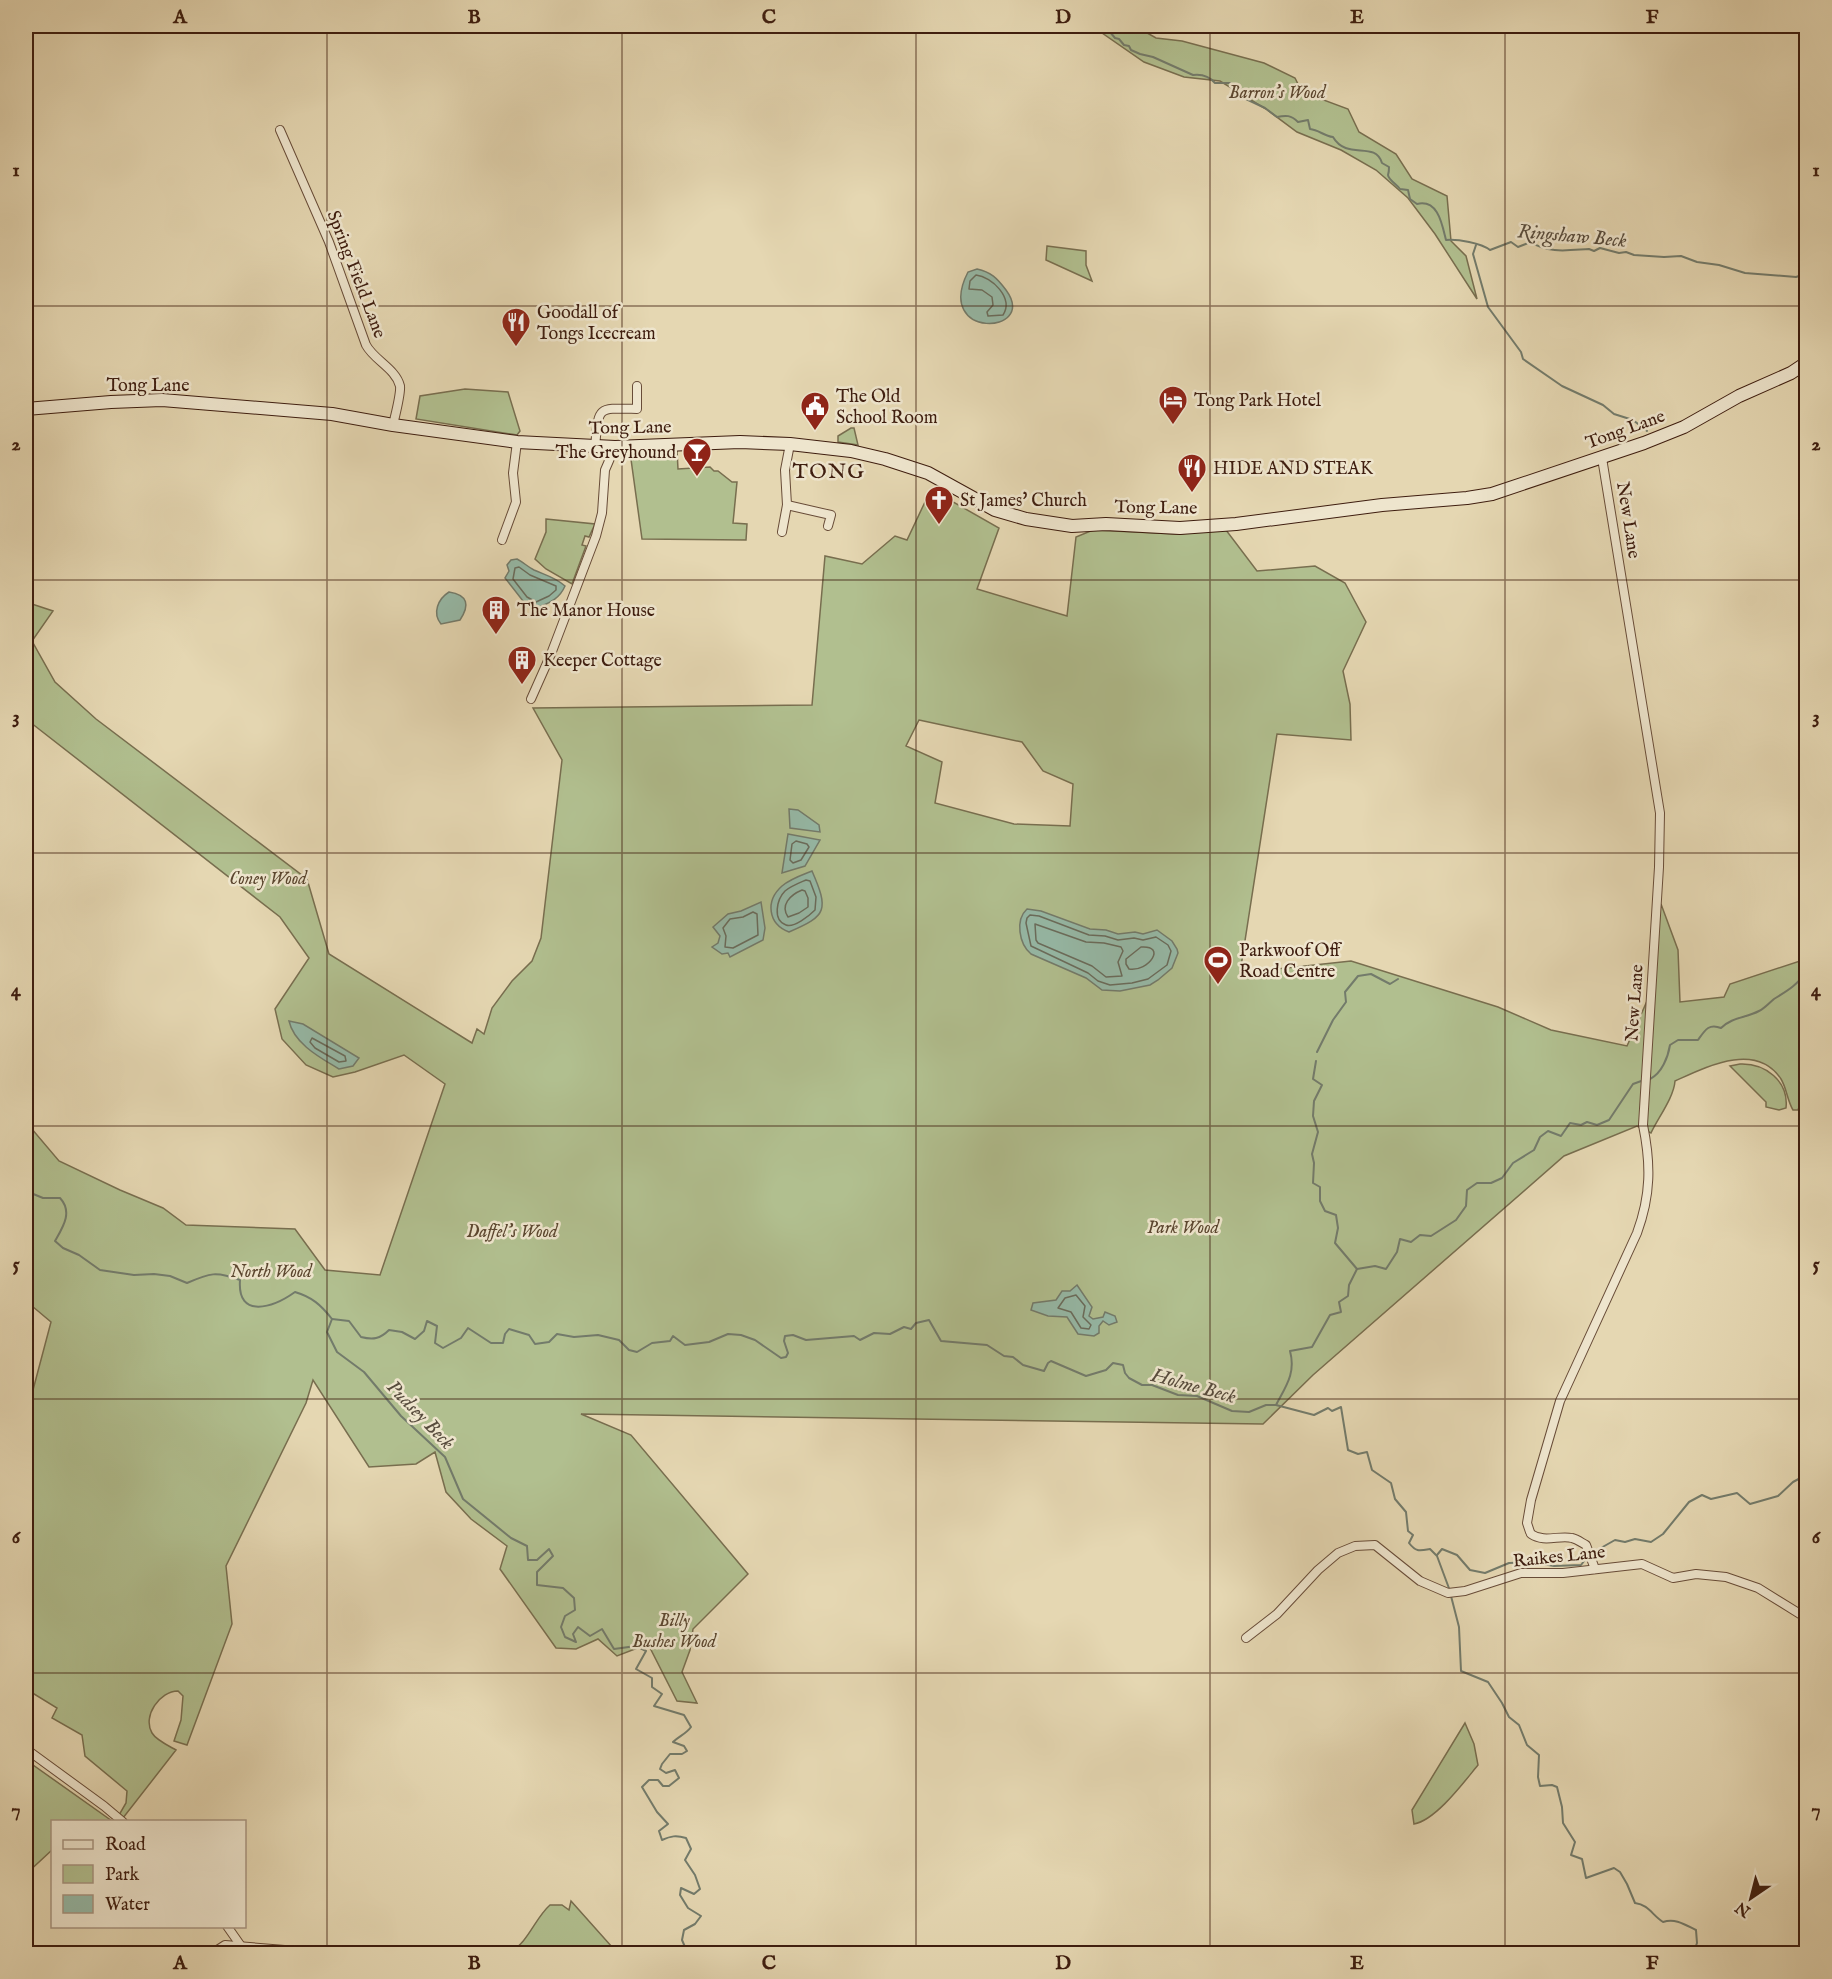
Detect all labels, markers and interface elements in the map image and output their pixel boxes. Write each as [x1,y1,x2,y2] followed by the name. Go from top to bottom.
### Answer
[172,5,188,30] text: A
[467,5,481,30] text: B
[762,5,776,30] text: C
[1055,5,1071,30] text: D
[1350,5,1364,30] text: E
[1646,5,1659,30] text: F
[1229,82,1327,105] park label: Barron's Wood
[12,158,20,183] text: 1
[1812,158,1820,183] text: 1
[321,207,391,342] street label: Spring Field Lane
[1516,219,1627,255] water label: Ringshaw Beck
[537,302,656,346] place label: Goodall of Tongs Icecream
[500,306,532,348] restaurant icon: Goodall of Tongs Icecream
[107,375,189,398] street label: Tong Lane
[1157,384,1189,426] hotel icon: Tong Park Hotel
[836,386,938,430] place label: The Old School Room
[799,390,831,432] public building icon: The Old School Room
[1194,390,1321,413] place label: Tong Park Hotel
[1583,405,1668,455] street label: Tong Lane
[588,416,672,441] street label: Tong Lane
[11,432,21,457] text: 2
[1811,432,1821,457] text: 2
[681,436,713,478] bar icon: The Greyhound
[556,442,676,465] place label: The Greyhound
[1176,452,1208,494] restaurant icon: HIDE AND STEAK
[1213,458,1374,481] place label: HIDE AND STEAK
[793,459,865,486] district label: TONG
[1610,480,1645,560] street label: New Lane
[923,484,955,526] church icon: St James' Church
[960,490,1087,513] place label: St James' Church
[1114,496,1198,521] street label: Tong Lane
[480,594,512,636] building icon: The Manor House
[517,600,655,623] place label: The Manor House
[506,644,538,686] building icon: Keeper Cottage
[543,650,662,673] place label: Keeper Cottage
[12,705,20,730] text: 3
[1812,705,1820,730] text: 3
[229,868,308,891] park label: Coney Wood
[1239,940,1343,984] place label: Parkwoof Off Road Centre
[1202,944,1234,986] sports icon: Parkwoof Off Road Centre
[1621,964,1650,1043] street label: New Lane
[11,978,22,1003] text: 4
[1811,978,1822,1003] text: 4
[1147,1217,1221,1240] park label: Park Wood
[466,1221,559,1244] park label: Daffel's Wood
[12,1252,20,1277] text: 5
[1812,1252,1820,1277] text: 5
[230,1261,313,1284] park label: North Wood
[1148,1363,1239,1410] water label: Holme Beck
[381,1375,459,1455] water label: Pudsey Beck
[12,1525,22,1550] text: 6
[1812,1525,1822,1550] text: 6
[1512,1541,1606,1574] street label: Raikes Lane
[632,1610,718,1654] park label: Billy Bushes Wood
[11,1798,21,1823] text: 7
[1811,1798,1821,1823] text: 7
[51,1820,246,1928] legend
[105,1834,146,1857] text: Road
[105,1864,140,1887] text: Park
[1721,1868,1781,1928] north arrow
[105,1894,150,1917] text: Water
[1732,1896,1756,1921] text: N
[172,1951,188,1976] text: A
[467,1951,481,1976] text: B
[762,1951,776,1976] text: C
[1055,1951,1071,1976] text: D
[1350,1951,1364,1976] text: E
[1646,1951,1659,1976] text: F

